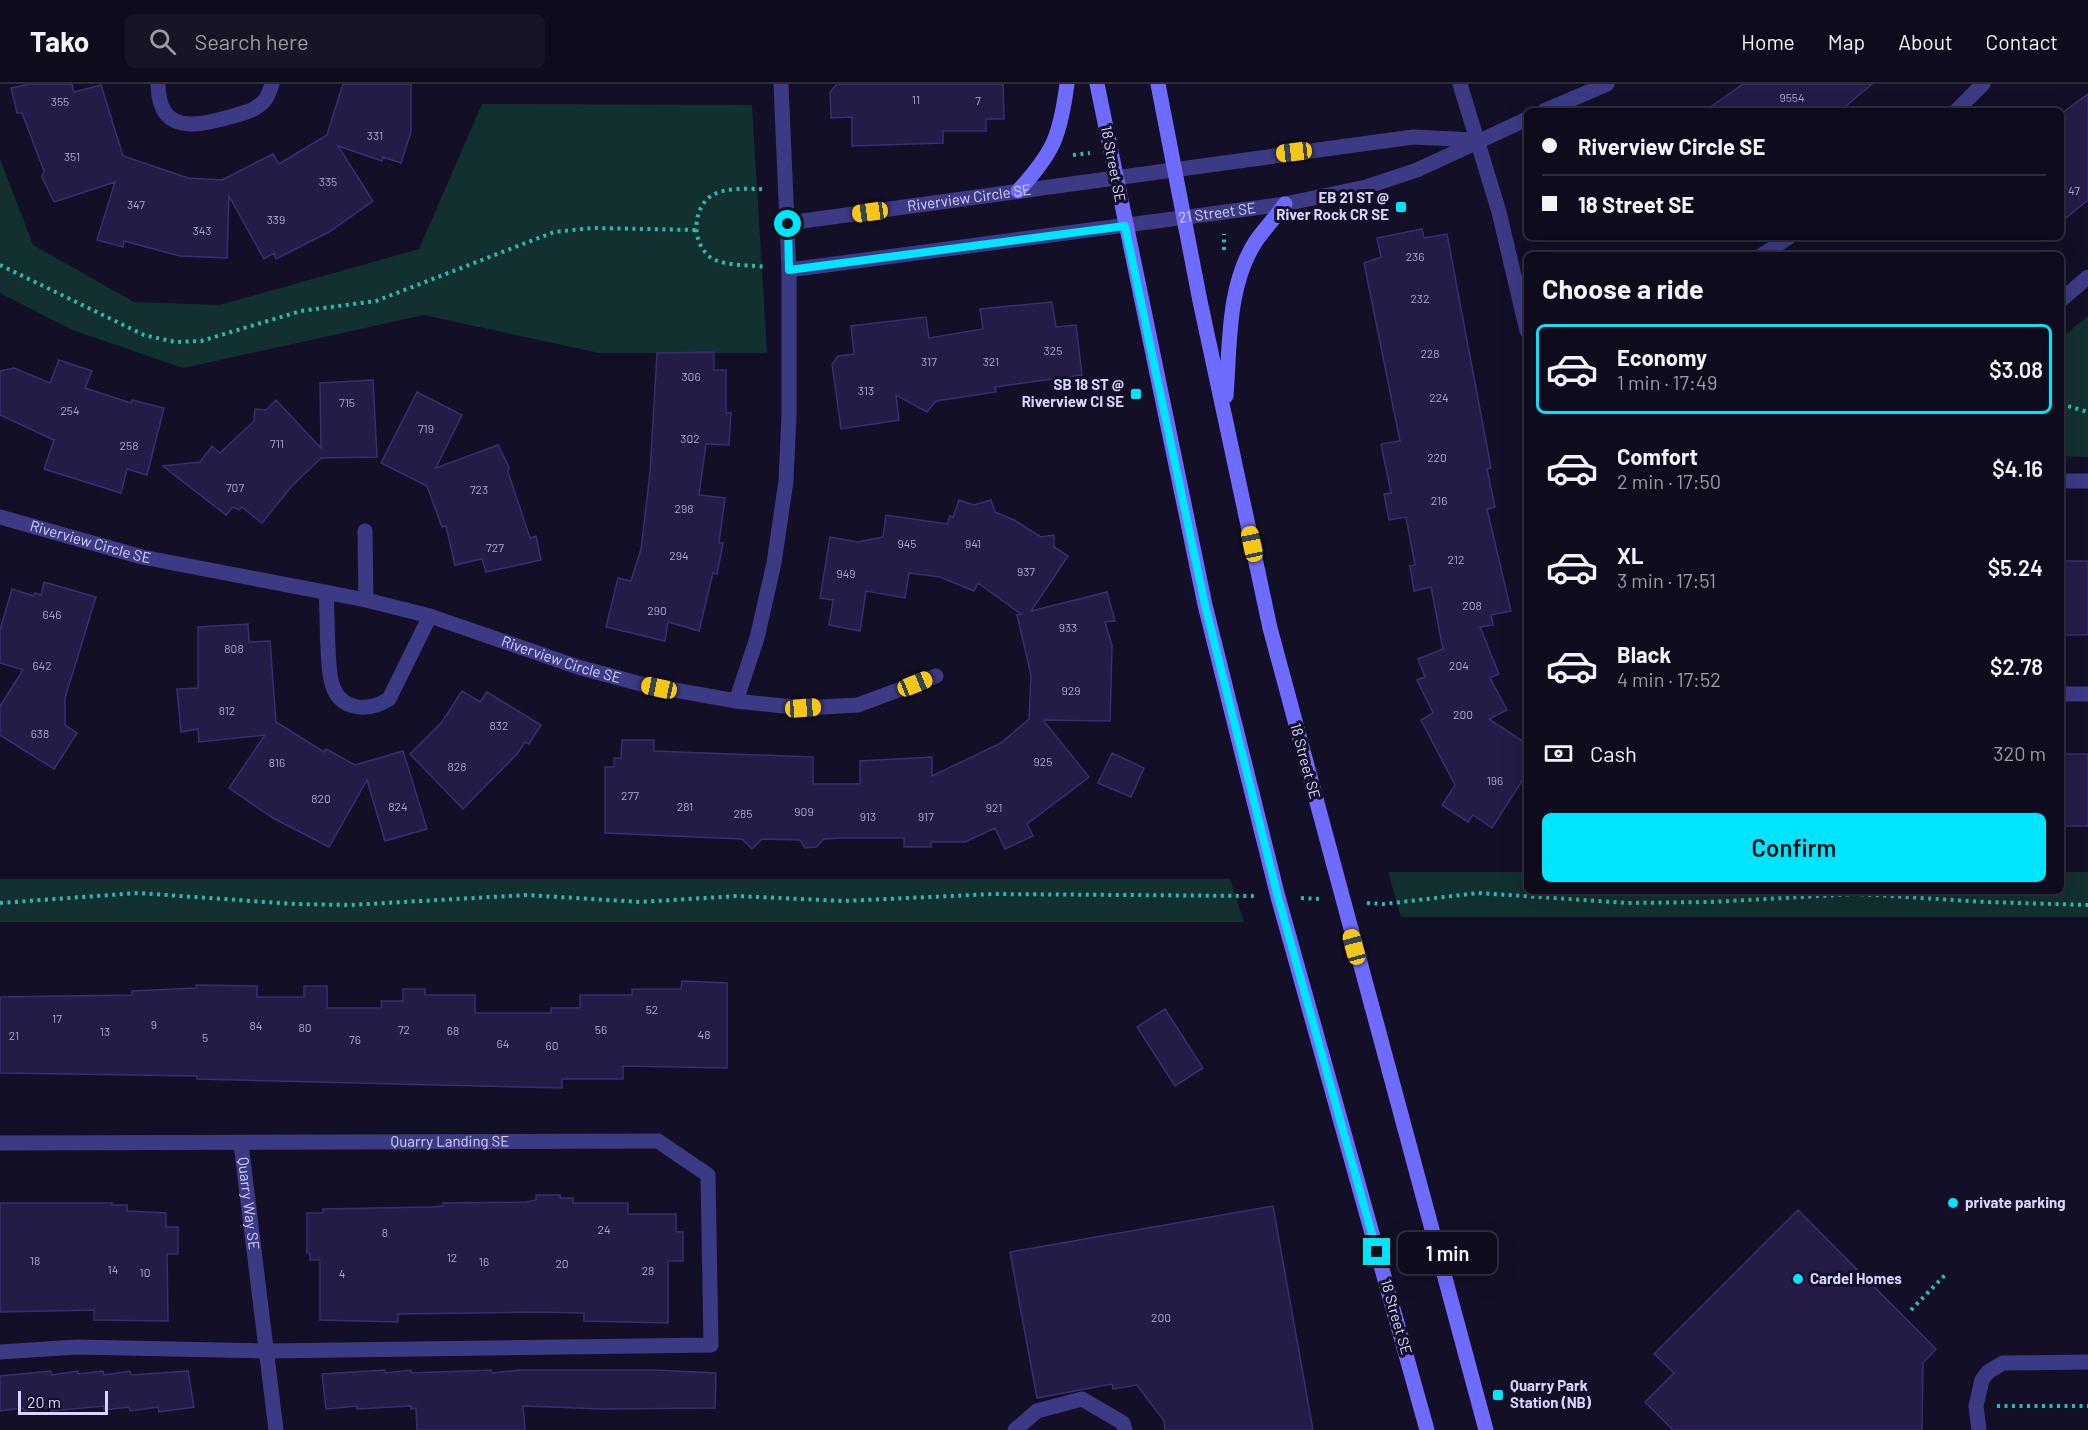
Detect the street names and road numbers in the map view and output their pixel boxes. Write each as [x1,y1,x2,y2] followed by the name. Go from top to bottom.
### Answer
[1098,124,1130,204] street label: 18 Street SE
[906,180,1032,214] street label: Riverview Circle SE
[1177,198,1257,226] street label: 21 Street SE
[28,516,153,567] street label: Riverview Circle SE
[499,631,623,686] street label: Riverview Circle SE
[1287,721,1325,801] street label: 18 Street SE
[391,1131,509,1150] street label: Quarry Landing SE
[235,1156,264,1251] street label: Quarry Way SE
[1378,1277,1416,1357] street label: 18 Street SE

